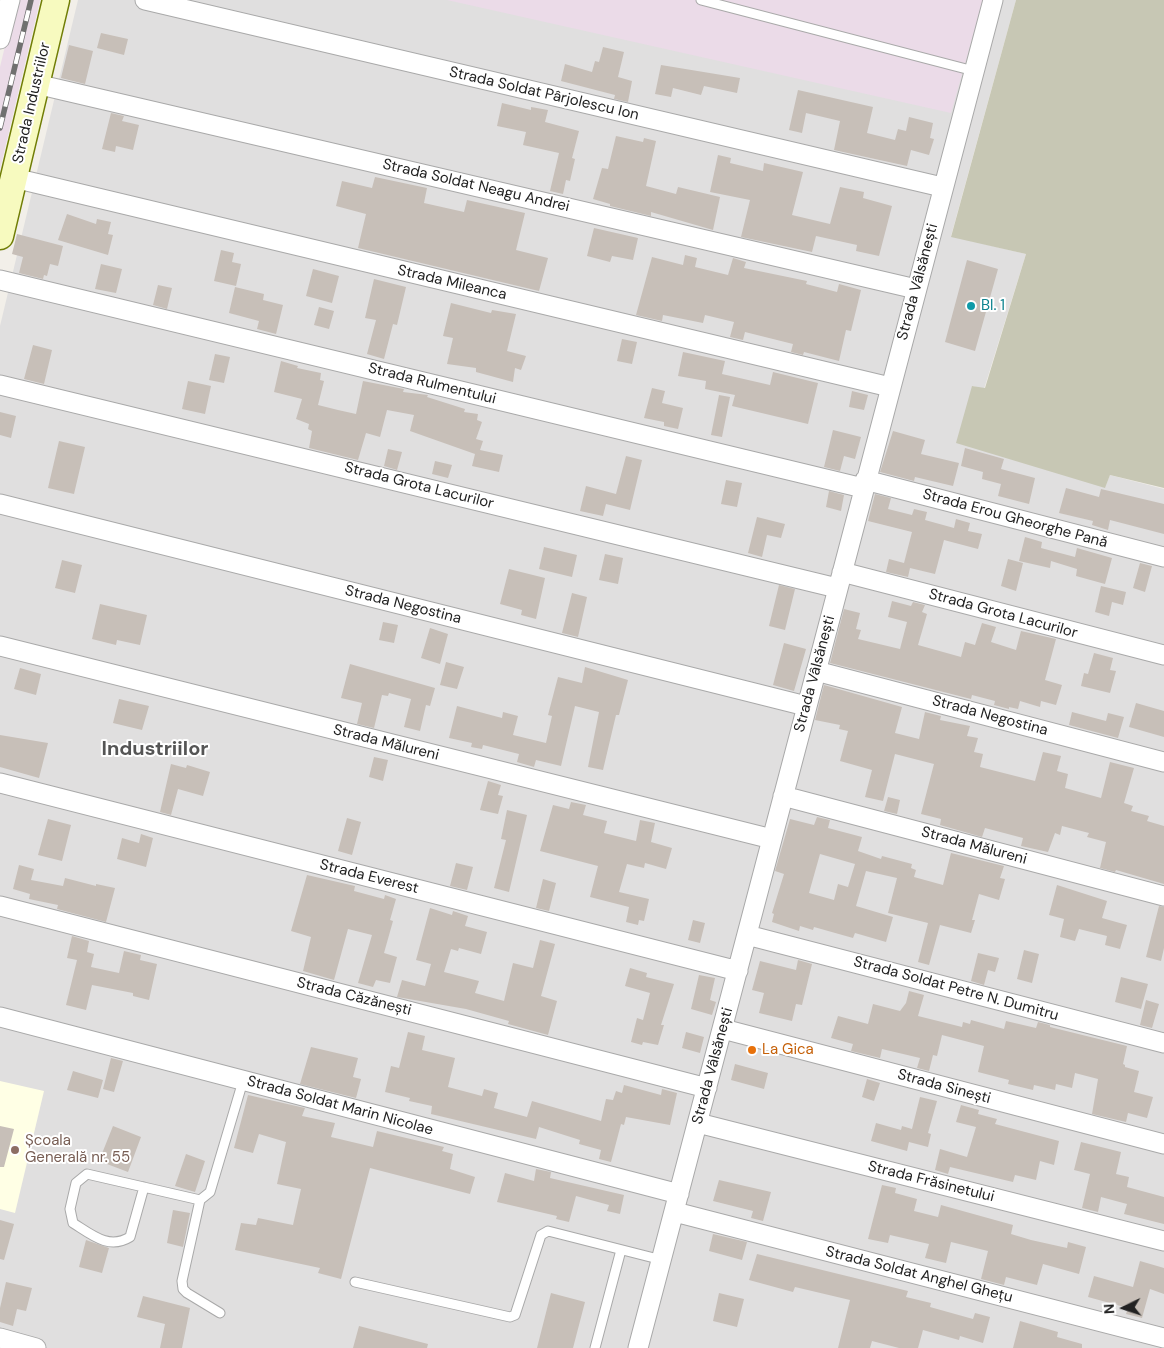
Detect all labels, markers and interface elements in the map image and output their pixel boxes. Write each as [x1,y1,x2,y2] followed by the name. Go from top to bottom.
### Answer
[9,41,55,165] street label: Strada Industriilor
[447,63,641,125] street label: Strada Soldat Pârjolescu Ion
[381,156,571,216] street label: Strada Soldat Neagu Andrei
[894,222,942,342] street label: Strada Vâlsănești
[396,262,508,304] street label: Strada Mileanca
[981,297,1005,315] place label: Bl. 1
[965,300,977,312] marker: Bl. 1
[366,359,498,409] street label: Strada Rulmentului
[342,459,496,513] street label: Strada Grota Lacurilor
[921,486,1109,552] street label: Strada Erou Gheorghe Pană
[343,582,463,628] street label: Strada Negostina
[927,585,1079,643] street label: Strada Grota Lacurilor
[791,614,839,734] street label: Strada Vâlsănești
[930,692,1050,740] street label: Strada Negostina
[331,721,441,765] street label: Strada Mălureni
[101,738,209,762] district label: Industriilor
[919,823,1029,869] street label: Strada Mălureni
[318,856,420,898] street label: Strada Everest
[852,953,1060,1025] street label: Strada Soldat Petre N. Dumitru
[295,974,413,1020] street label: Strada Căzănești
[689,1006,737,1126] street label: Strada Vâlsănești
[762,1041,814,1059] place label: La Gica
[746,1044,758,1056] marker: La Gica
[895,1066,993,1108] street label: Strada Sinești
[245,1072,435,1140] street label: Strada Soldat Marin Nicolae
[25,1132,130,1167] place label: Școala Generală nr. 55
[9,1144,21,1156] marker: Școala Generală nr. 55
[866,1158,996,1206] street label: Strada Frăsinetului
[824,1243,1014,1307] street label: Strada Soldat Anghel Ghețu
[1099,1283,1149,1333] north arrow
[1100,1303,1118,1315] text: N

